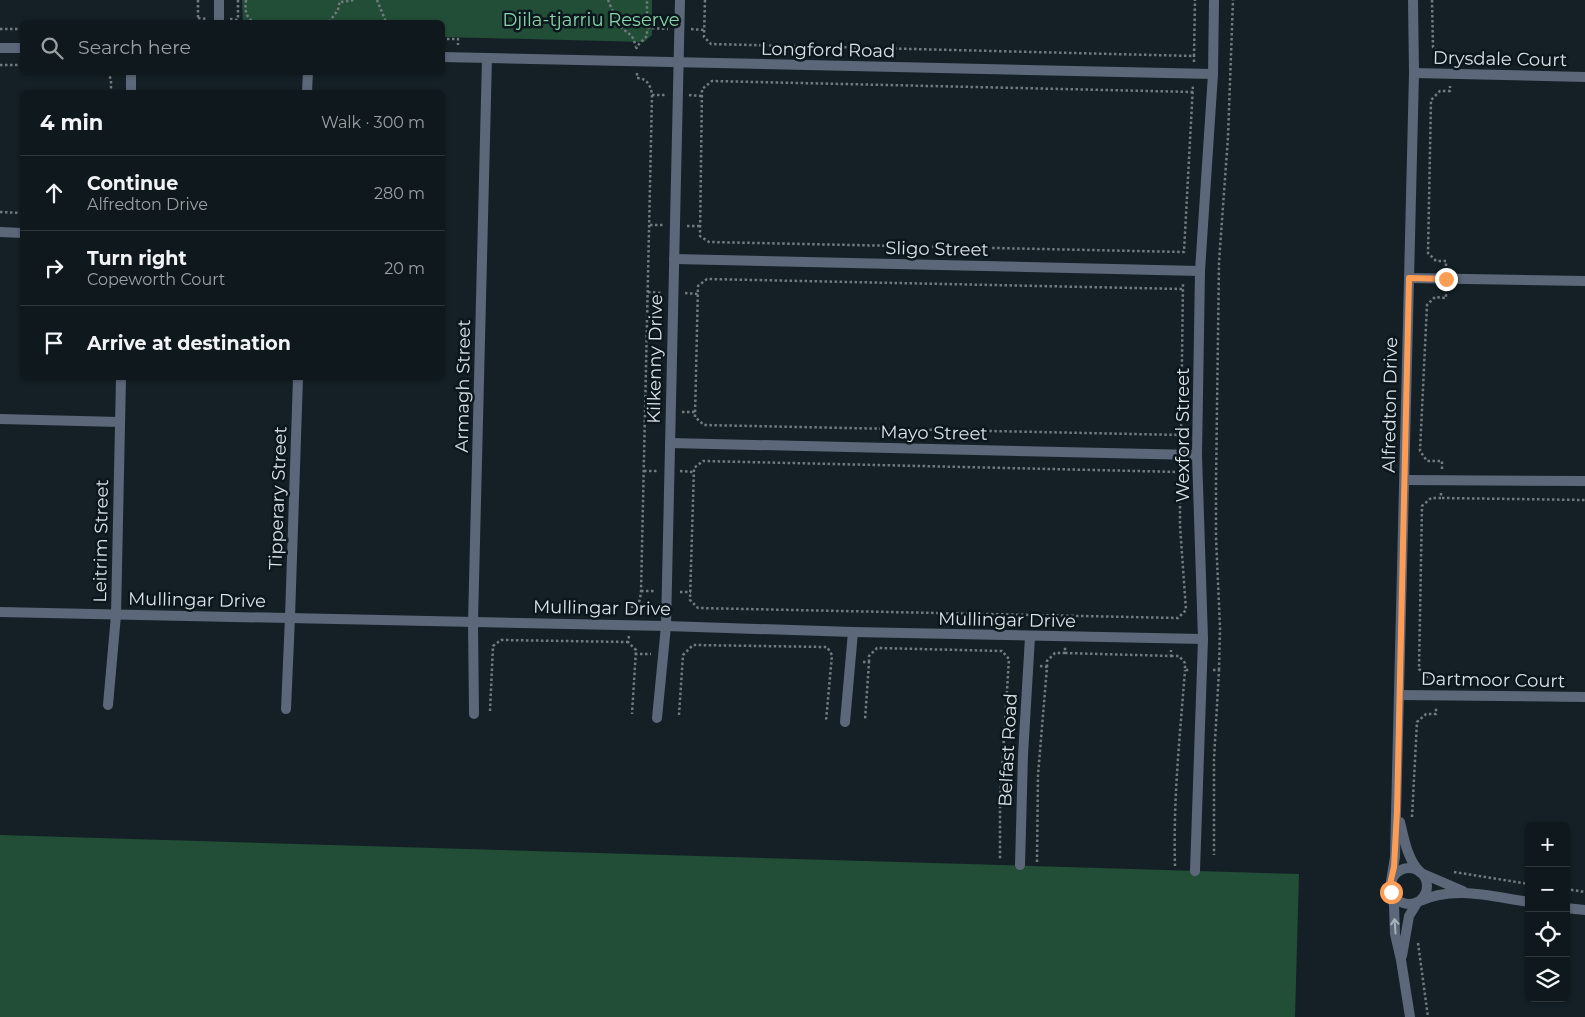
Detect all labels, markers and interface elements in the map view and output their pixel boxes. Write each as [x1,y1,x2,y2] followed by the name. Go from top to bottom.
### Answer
[502,9,680,31] park label: Djila-tjarriu Reserve
[20,20,445,75] search box
[38,34,66,62] icon: search
[78,36,191,59] text: Search here
[761,38,895,62] street label: Longford Road
[1433,47,1567,71] street label: Drysdale Court
[40,110,103,135] text: 4 min
[321,113,425,132] text: Walk · 300 m
[87,172,178,195] text: Continue
[40,179,68,207] icon: ahead
[374,184,425,203] text: 280 m
[87,195,208,214] text: Alfredton Drive
[885,237,989,261] street label: Sligo Street
[87,247,187,270] text: Turn right
[40,254,68,282] icon: right
[384,259,425,278] text: 20 m
[1435,268,1458,291] route end
[87,270,225,289] text: Copeworth Court
[643,294,667,424] street label: Kilkenny Drive
[451,319,475,453] street label: Armagh Street
[40,329,68,357] icon: arrive
[87,332,291,355] text: Arrive at destination
[1378,337,1402,473] street label: Alfredton Drive
[1172,368,1194,502] street label: Wexford Street
[880,421,988,445] street label: Mayo Street
[265,426,291,570] street label: Tipperary Street
[89,479,113,603] street label: Leitrim Street
[128,588,266,612] street label: Mullingar Drive
[533,596,671,620] street label: Mullingar Drive
[938,608,1076,632] street label: Mullingar Drive
[1421,668,1565,692] street label: Dartmoor Court
[994,693,1022,807] street label: Belfast Road
[1525,822,1570,1002] map controls
[1525,822,1570,867] button: +
[1525,867,1570,912] button: −
[1380,881,1403,904] route start
[1525,912,1570,957] button: locate
[1390,919,1399,935] one-way arrow
[1525,957,1570,1002] button: layers

